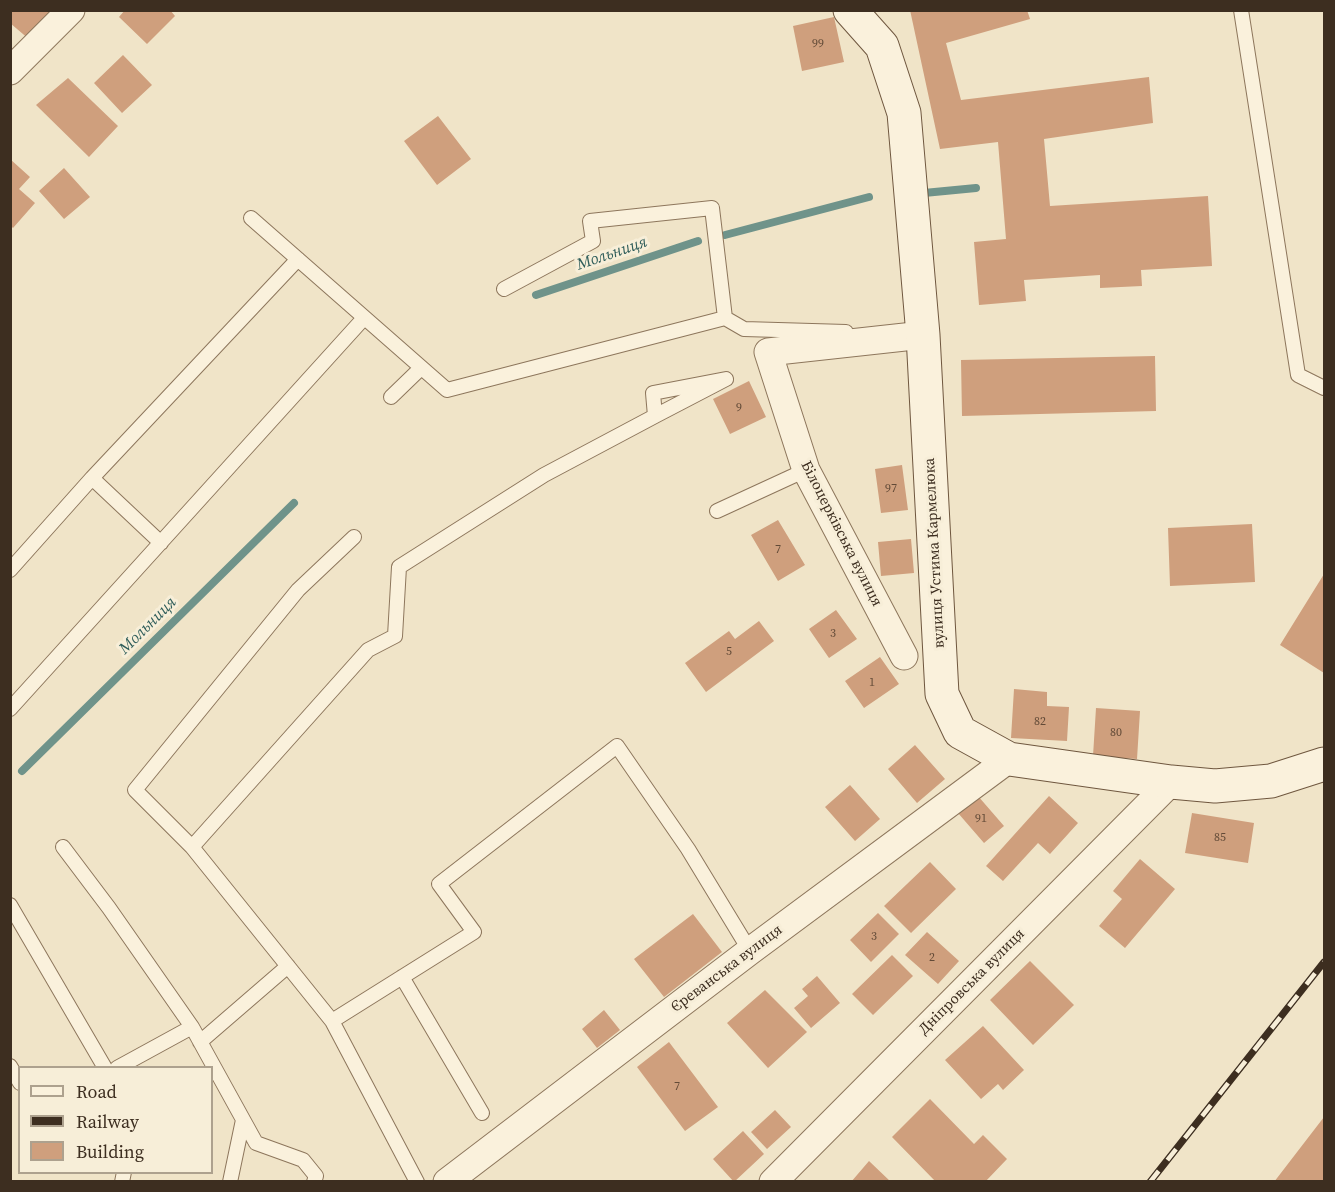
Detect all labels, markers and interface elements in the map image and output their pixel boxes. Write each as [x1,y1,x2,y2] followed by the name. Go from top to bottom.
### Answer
[812,37,824,51] house number: 99
[574,233,650,275] water label: Мольниця
[736,401,742,415] house number: 9
[921,457,949,649] street label: вулиця Устима Кармелюка
[796,458,886,610] street label: Білоцерківська вулиця
[885,482,897,496] house number: 97
[775,543,781,557] house number: 7
[115,593,181,659] water label: Мольниця
[830,627,836,641] house number: 3
[726,645,732,659] house number: 5
[869,676,875,690] house number: 1
[1034,715,1046,729] house number: 82
[1110,726,1122,740] house number: 80
[975,812,987,826] house number: 91
[1214,831,1226,845] house number: 85
[668,921,786,1017] street label: Єреванська вулиця
[915,925,1029,1039] street label: Дніпровська вулиця
[871,930,877,944] house number: 3
[929,951,935,965] house number: 2
[18,1066,213,1174] legend
[76,1079,117,1104] text: Road
[674,1080,680,1094] house number: 7
[76,1109,139,1134] text: Railway
[76,1139,144,1164] text: Building

